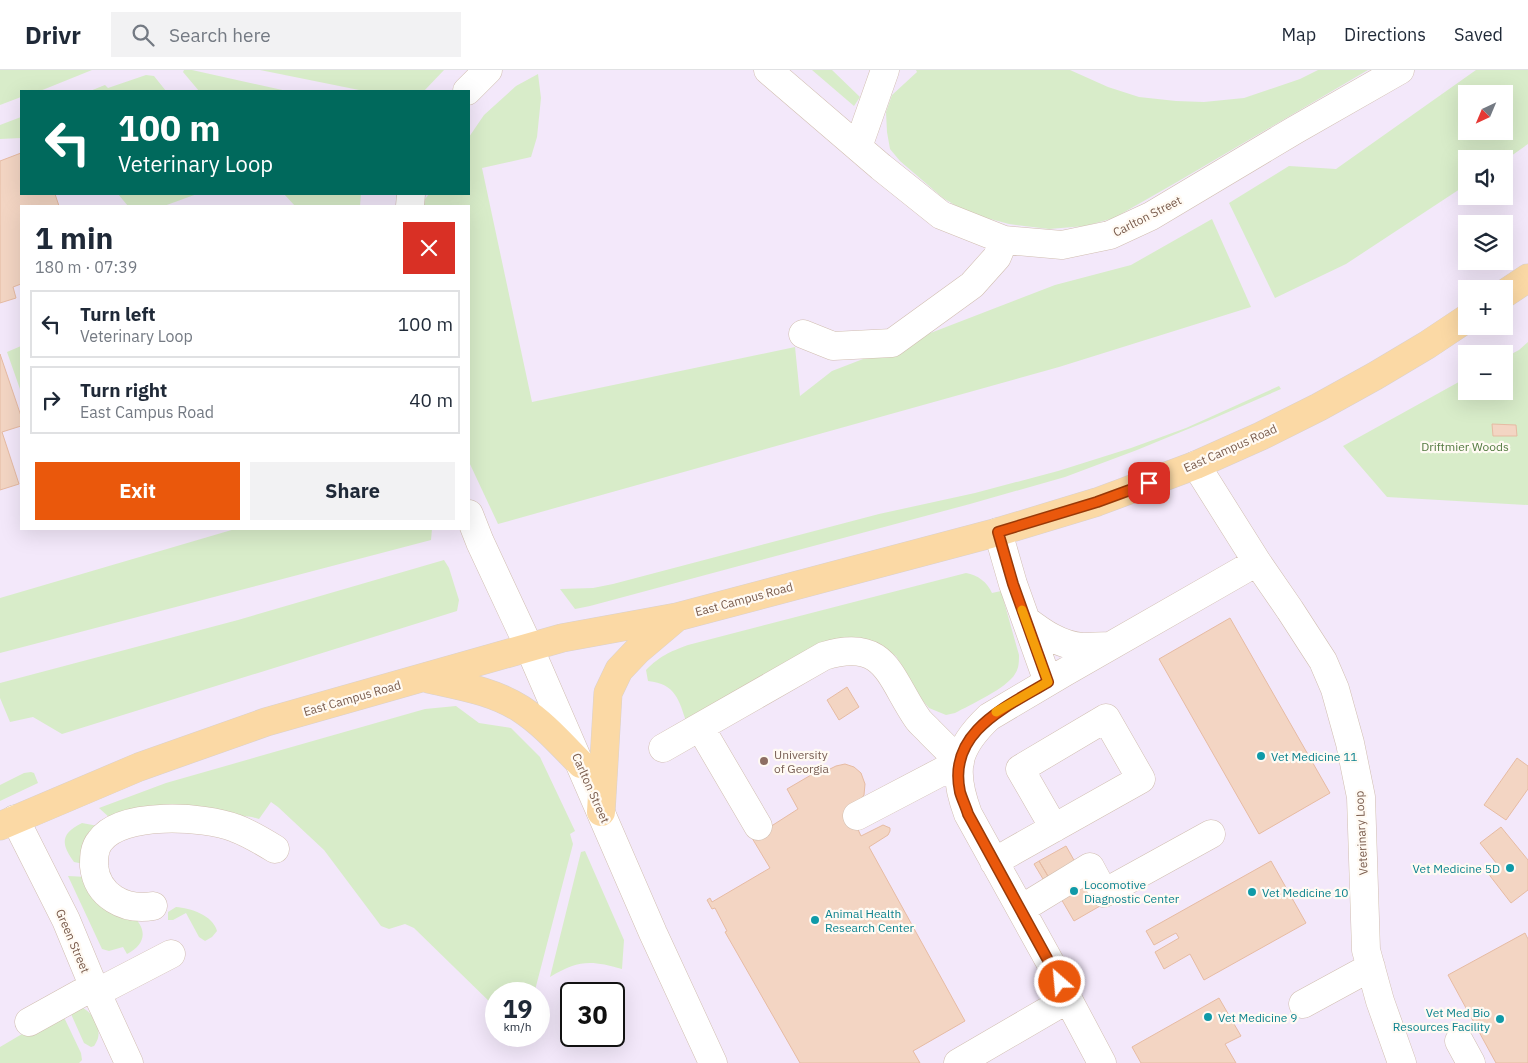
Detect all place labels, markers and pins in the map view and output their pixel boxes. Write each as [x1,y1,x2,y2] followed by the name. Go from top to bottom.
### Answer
[1128,462,1170,504] pin
[774,747,829,776] place label: University of Georgia
[1271,749,1358,764] place label: Vet Medicine 11
[1255,750,1267,762] marker: Vet Medicine 11
[758,755,770,767] marker: University of Georgia
[1413,861,1500,876] place label: Vet Medicine 5D
[1504,862,1516,874] marker: Vet Medicine 5D
[1084,877,1180,906] place label: Locomotive Diagnostic Center
[1068,885,1080,897] marker: Locomotive Diagnostic Center
[1262,885,1349,900] place label: Vet Medicine 10
[1246,886,1258,898] marker: Vet Medicine 10
[825,906,915,935] place label: Animal Health Research Center
[809,914,821,926] marker: Animal Health Research Center
[1393,1005,1490,1034] place label: Vet Med Bio Resources Facility
[1218,1010,1297,1025] place label: Vet Medicine 9
[1202,1011,1214,1023] marker: Vet Medicine 9
[1494,1013,1506,1025] marker: Vet Med Bio Resources Facility

